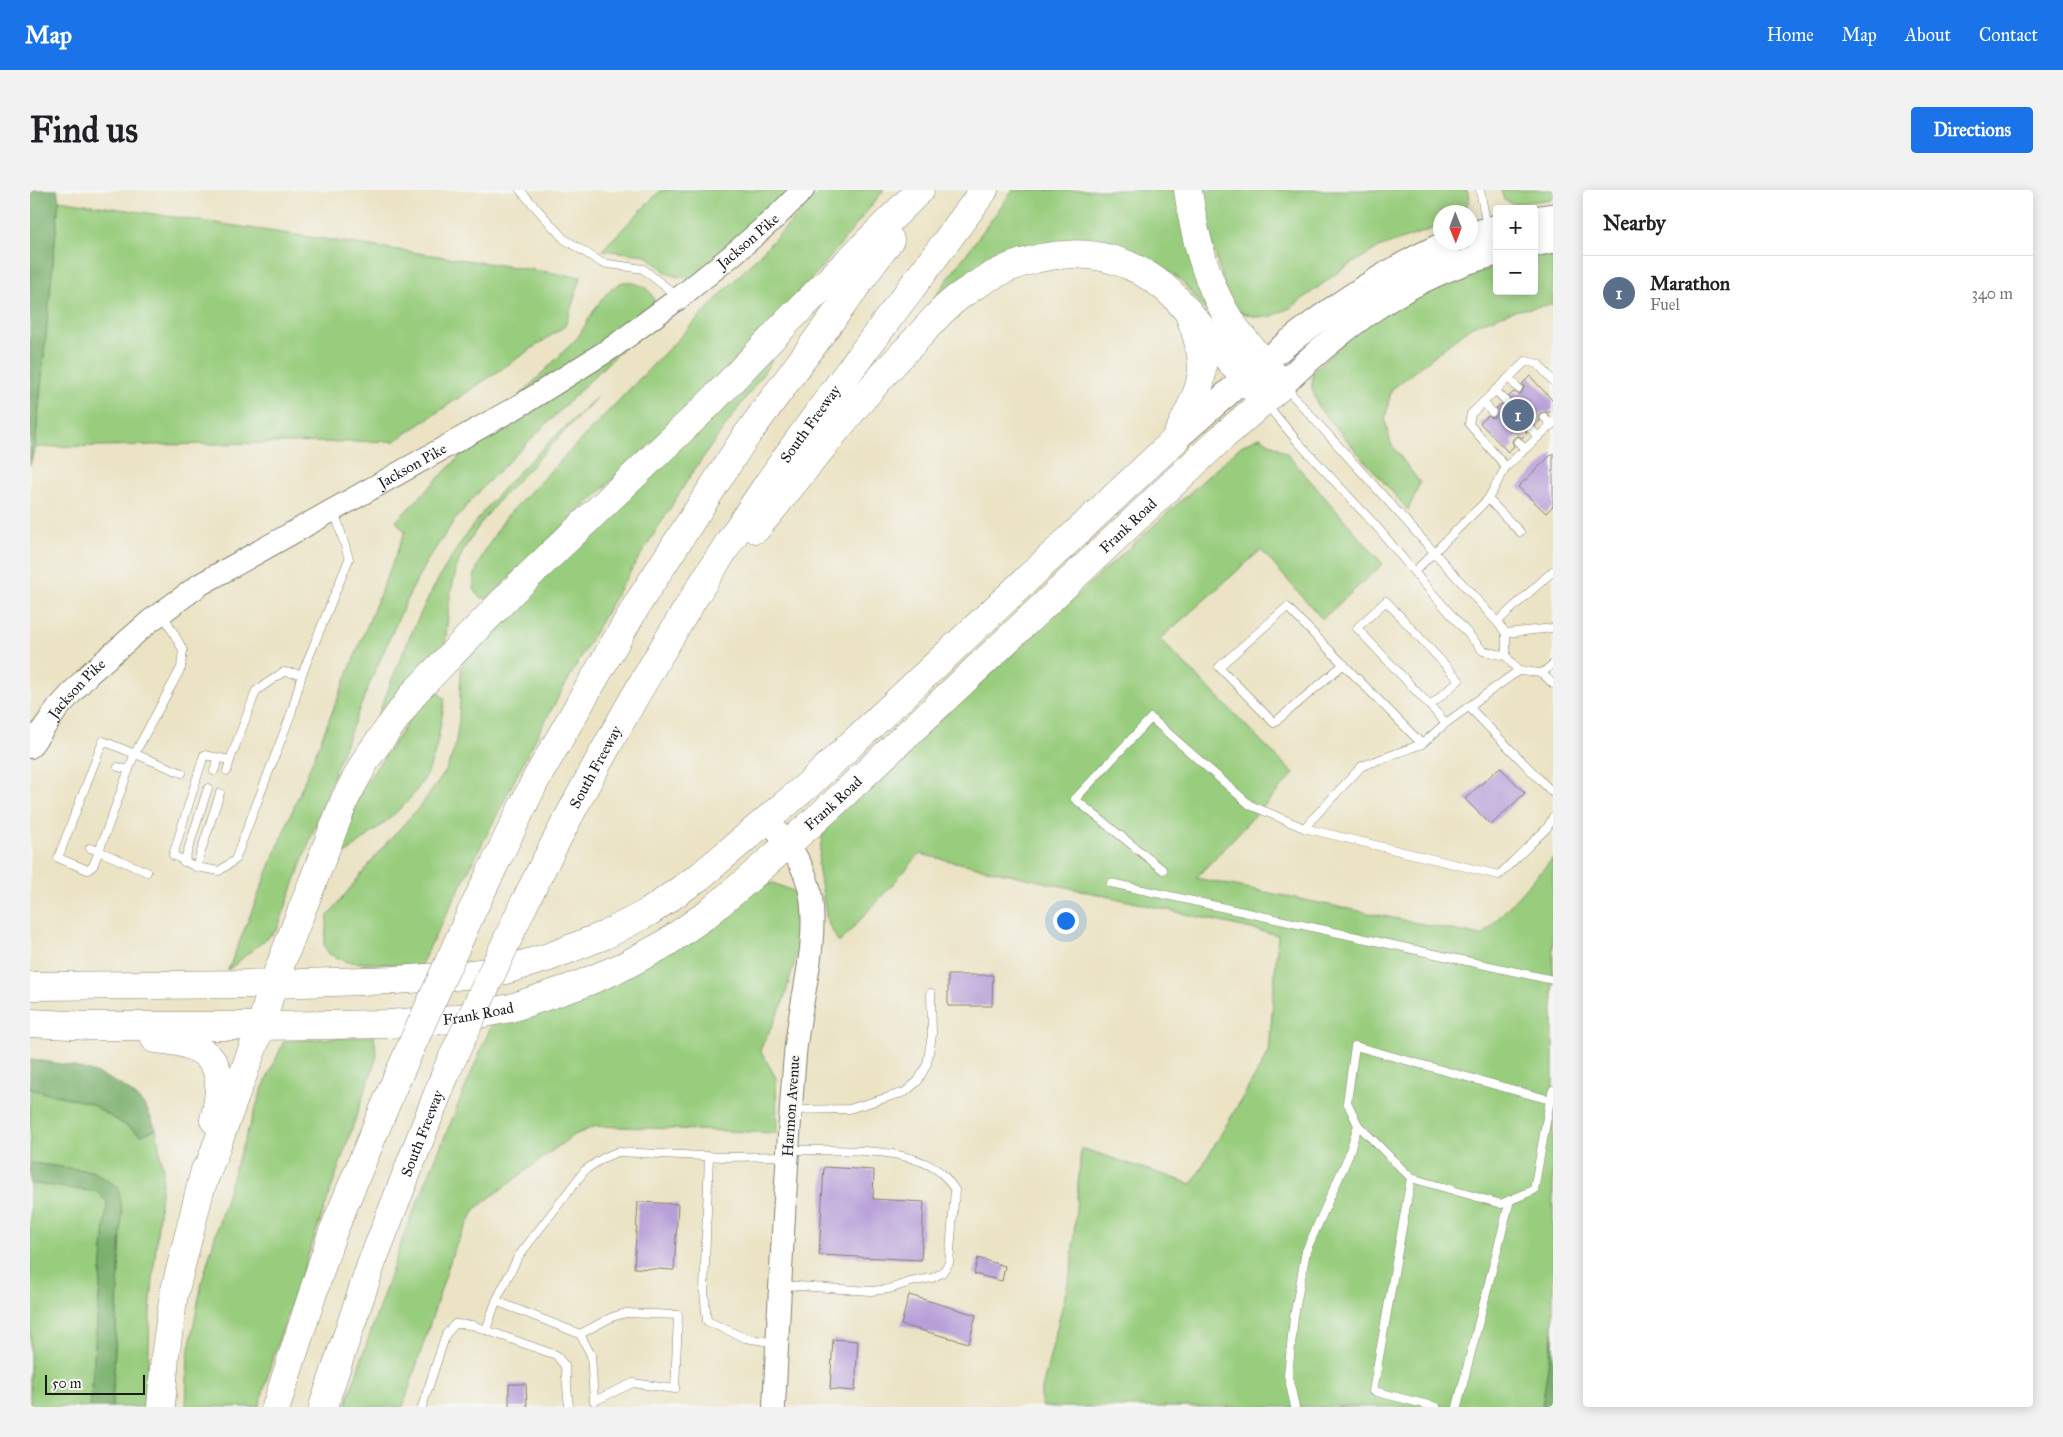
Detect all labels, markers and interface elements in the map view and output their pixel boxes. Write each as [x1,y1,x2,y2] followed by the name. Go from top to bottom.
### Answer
[25,20,72,50] text: Map
[1767,24,1814,46] text: Home
[1842,24,1877,46] text: Map
[1905,24,1951,46] text: About
[1979,24,2038,46] text: Contact
[1911,107,2033,153] button: Directions
[30,109,138,152] text: Find us
[1433,205,1478,250] north arrow
[1493,205,1538,295] map controls
[1493,205,1538,250] button: +
[712,209,783,275] street label: Jackson Pike
[1603,210,1666,236] text: Nearby
[1493,250,1538,295] button: −
[1650,272,1730,295] text: Marathon
[1616,284,1622,303] text: 1
[1971,284,2013,303] text: 340 m
[1650,295,1680,314] text: Fuel
[776,381,845,466] street label: South Freeway
[1502,396,1534,434] pin: 1
[373,439,450,494] street label: Jackson Pike
[1096,494,1161,557] street label: Frank Road
[43,655,109,724] street label: Jackson Pike
[566,722,626,812] street label: South Freeway
[801,772,866,834] street label: Frank Road
[1053,908,1079,934] your location
[442,999,516,1029] street label: Frank Road
[778,1055,804,1157] street label: Harmon Avenue
[397,1087,448,1179] street label: South Freeway
[45,1372,145,1395] scale bar
[52,1375,81,1392] text: 50 m

